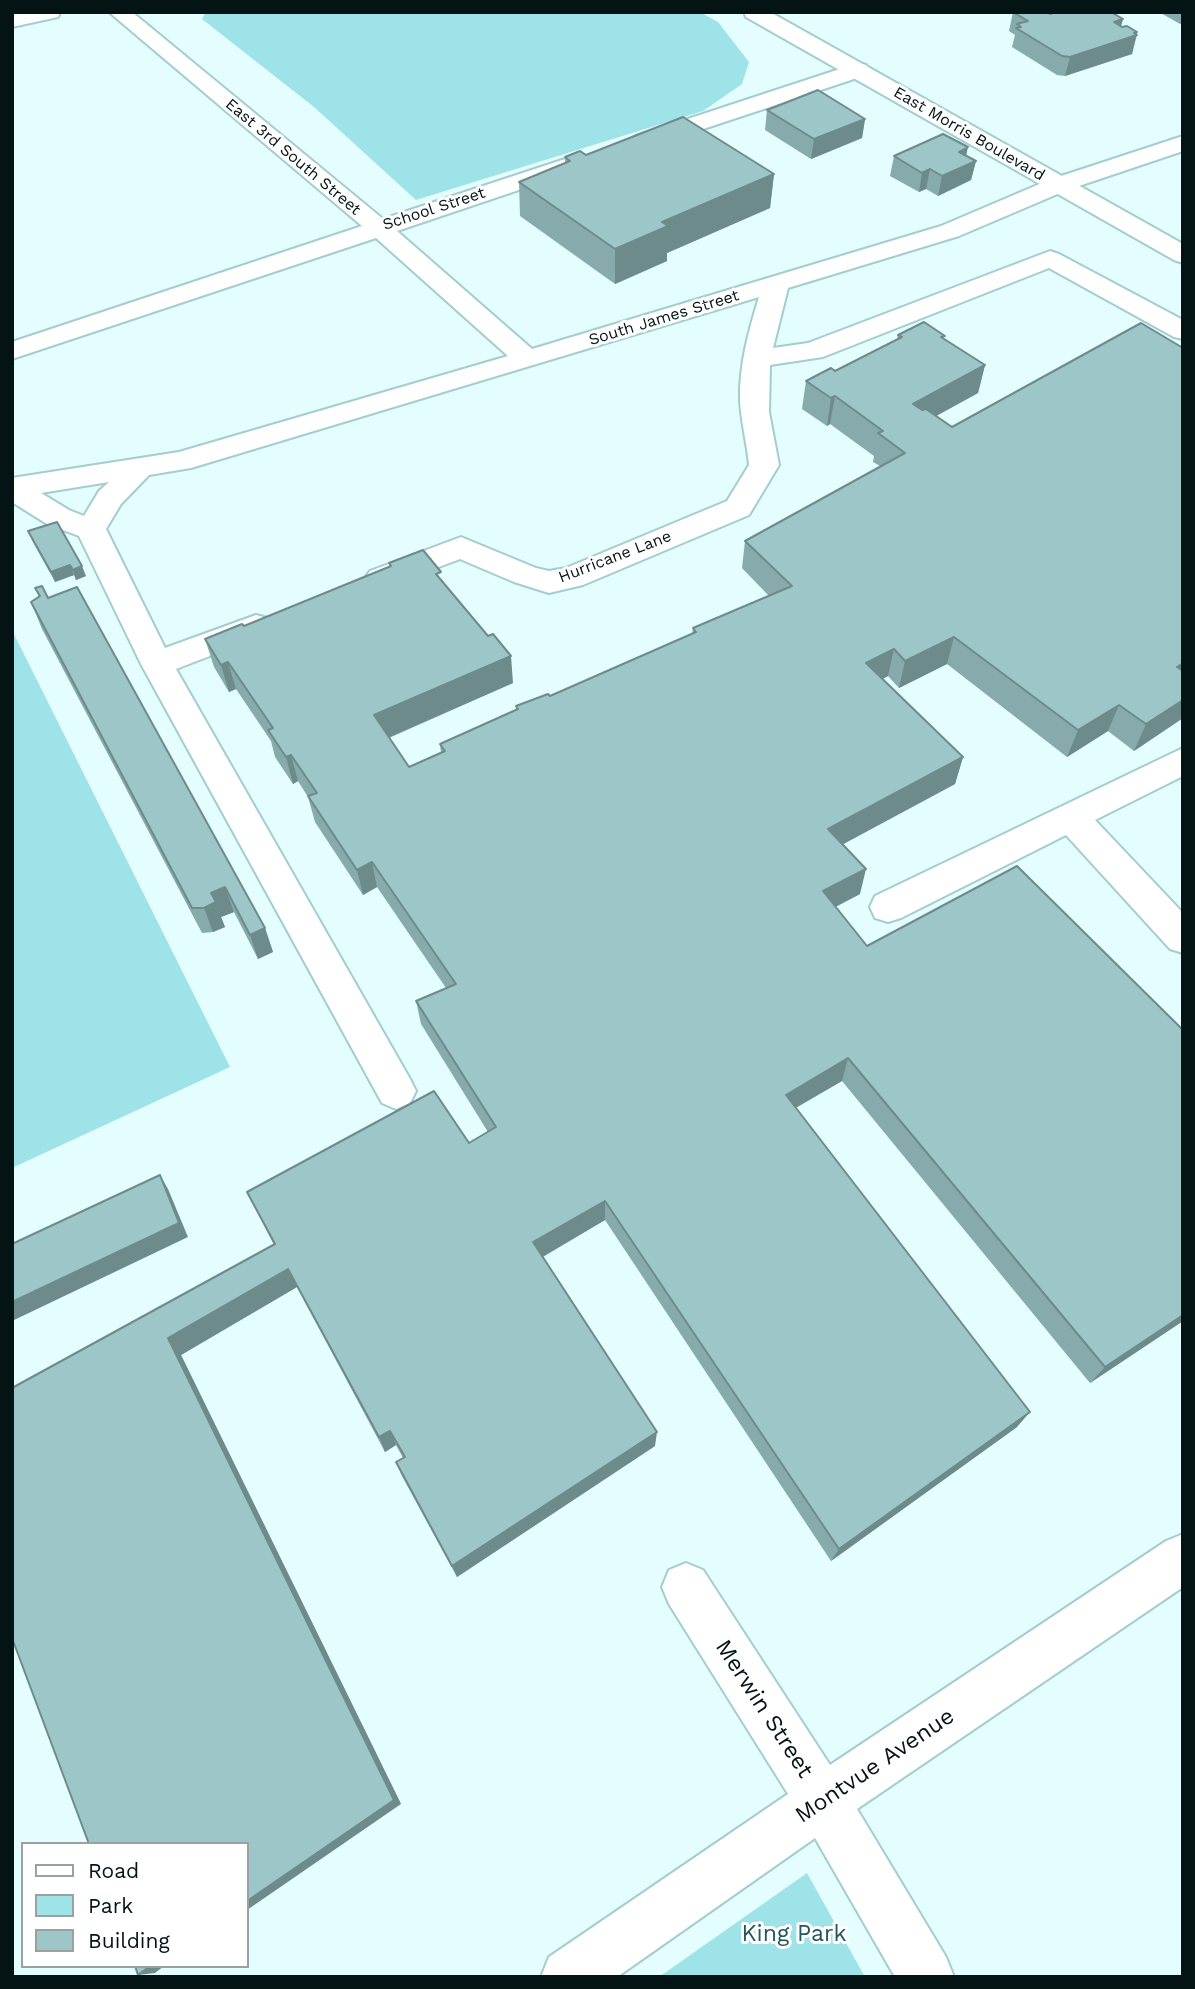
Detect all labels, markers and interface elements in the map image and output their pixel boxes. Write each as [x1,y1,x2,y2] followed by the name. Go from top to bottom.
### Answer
[890,83,1048,185] street label: East Morris Boulevard
[221,95,365,219] street label: East 3rd South Street
[380,183,488,235] street label: School Street
[587,286,741,350] street label: South James Street
[556,527,674,587] street label: Hurricane Lane
[709,1635,819,1783] street label: Merwin Street
[790,1703,960,1829] street label: Montvue Avenue
[21,1842,248,1968] legend
[88,1858,139,1883] text: Road
[88,1893,133,1918] text: Park
[742,1920,846,1948] park label: King Park
[88,1928,170,1953] text: Building

